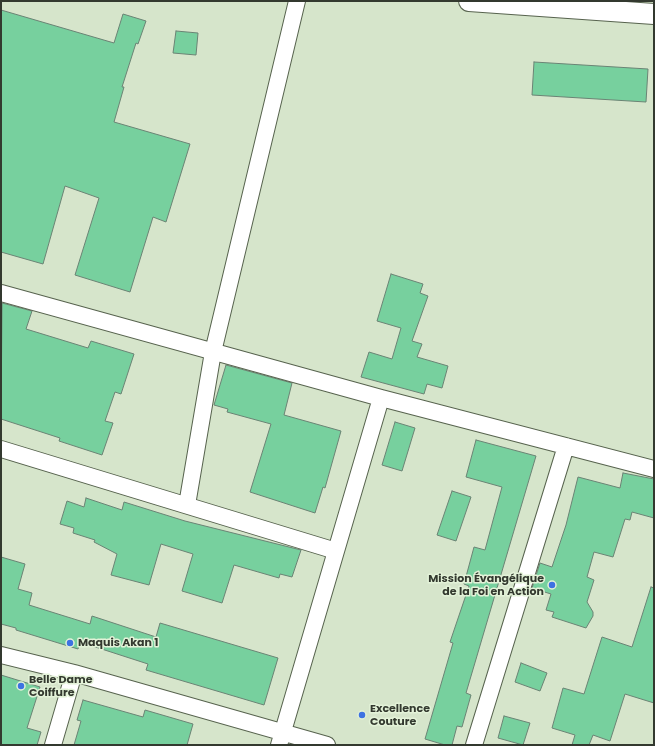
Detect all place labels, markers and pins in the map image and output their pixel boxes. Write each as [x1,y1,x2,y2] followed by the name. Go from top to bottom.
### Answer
[428,572,544,598] place label: Mission Évangélique de la Foi en Action
[547,580,557,590] marker: Mission Évangélique de la Foi en Action
[78,636,158,650] place label: Maquis Akan 1
[65,638,75,648] marker: Maquis Akan 1
[29,673,93,699] place label: Belle Dame Coiffure
[16,681,26,691] marker: Belle Dame Coiffure
[370,702,430,728] place label: Excellence Couture
[357,710,367,720] marker: Excellence Couture

